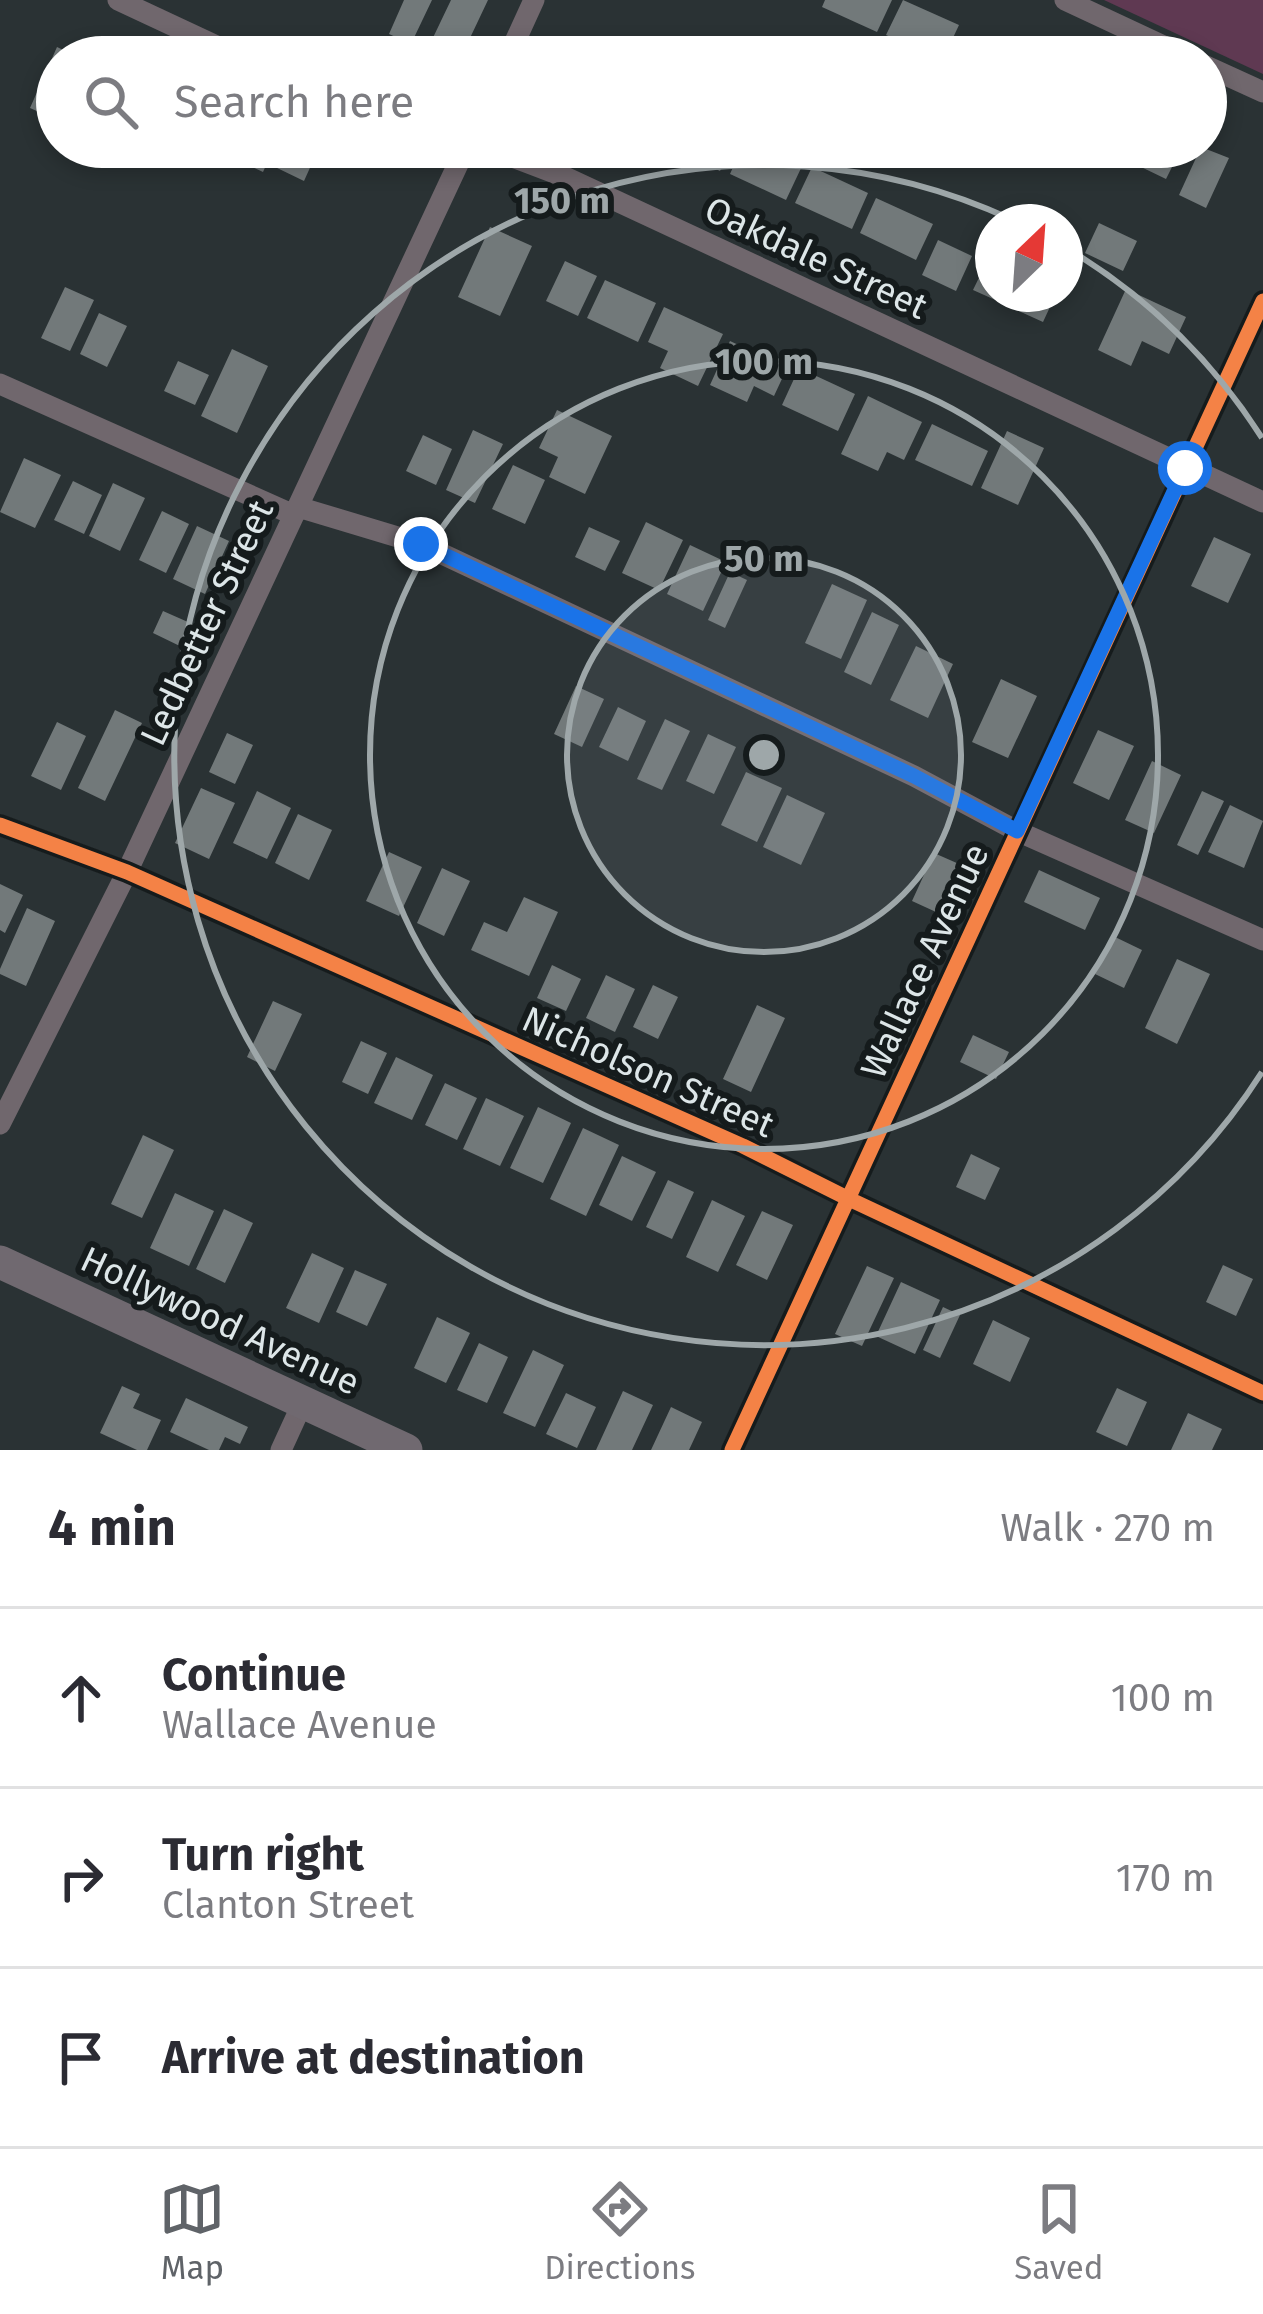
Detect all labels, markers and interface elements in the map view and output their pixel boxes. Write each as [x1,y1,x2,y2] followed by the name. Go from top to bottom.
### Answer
[36,36,1227,168] search box
[78,69,144,135] icon: search
[174,75,414,129] text: Search here
[514,179,610,223] text: 150 m
[698,187,934,329] street label: Oakdale Street
[975,204,1083,312] north arrow
[715,340,813,384] text: 100 m
[1158,441,1212,495] route start
[131,493,283,753] street label: Ledbetter Street
[394,517,448,571] route end
[724,537,804,581] text: 50 m
[743,734,785,776] centre of rings
[851,837,999,1085] street label: Wallace Avenue
[515,997,781,1147] street label: Nicholson Street
[74,1237,366,1405] street label: Hollywood Avenue
[48,1497,176,1559] text: 4 min
[1000,1505,1215,1551] text: Walk · 270 m
[162,1648,346,1702] text: Continue
[48,1665,114,1731] icon: ahead
[1111,1675,1215,1721] text: 100 m
[162,1702,437,1748] text: Wallace Avenue
[162,1828,364,1882] text: Turn right
[48,1845,114,1911] icon: right
[1116,1855,1215,1901] text: 170 m
[162,1882,414,1928] text: Clanton Street
[48,2025,114,2091] icon: arrive
[162,2031,585,2085] text: Arrive at destination
[159,2176,225,2288] tab: Map
[544,2176,696,2288] tab: Directions
[1014,2176,1104,2288] tab: Saved

